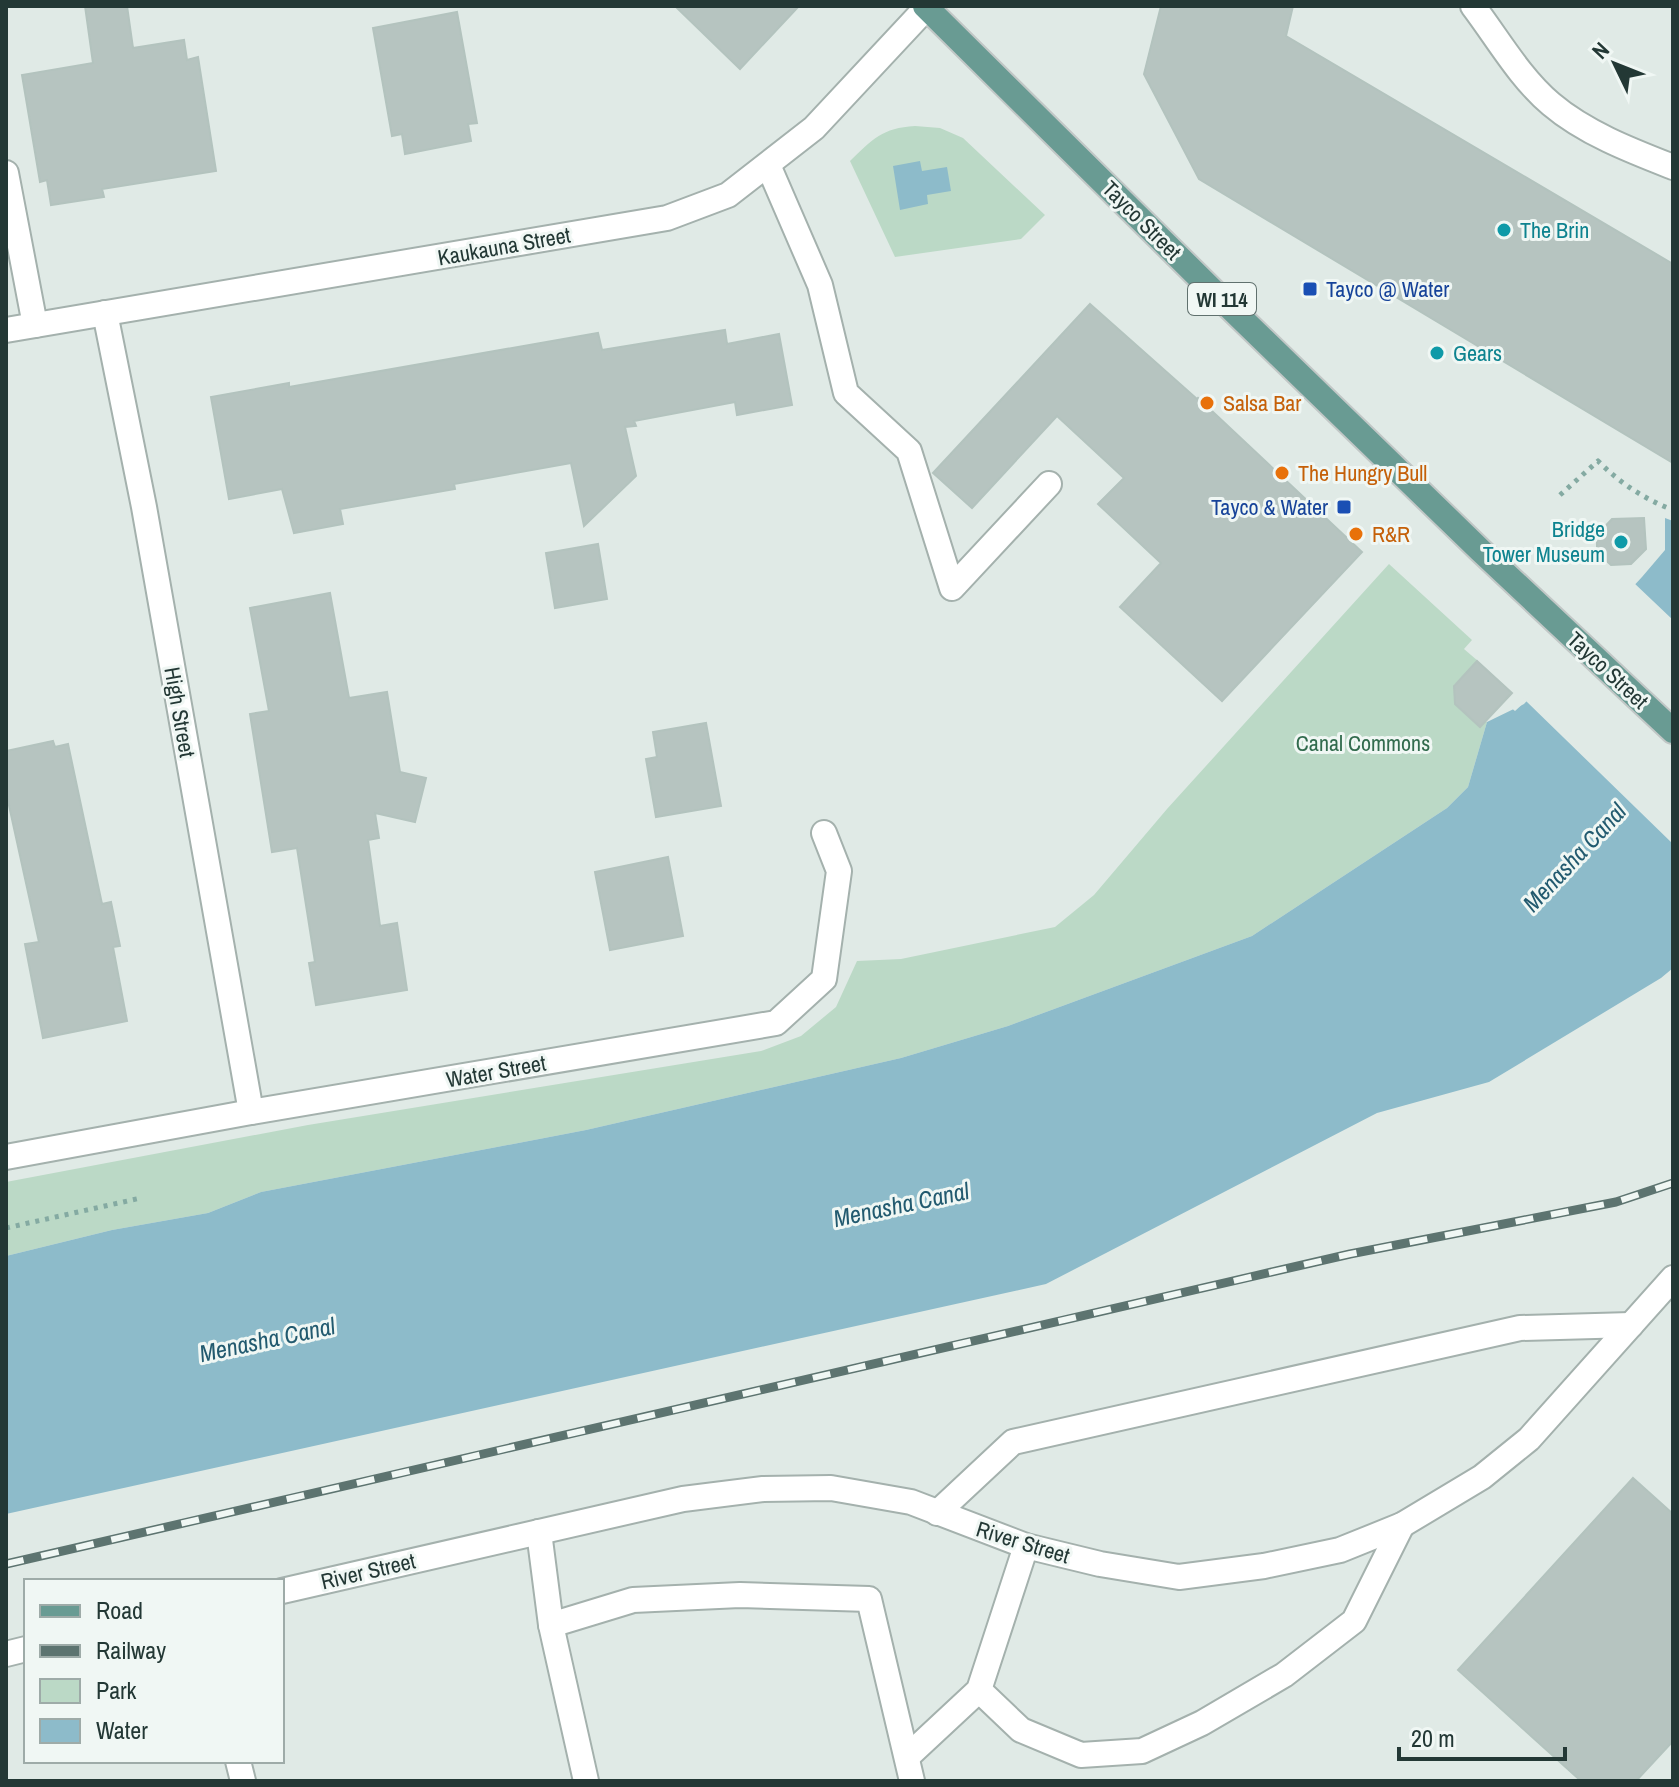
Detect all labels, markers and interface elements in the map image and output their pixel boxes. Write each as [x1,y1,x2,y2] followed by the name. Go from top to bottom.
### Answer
[1575,24,1655,104] north arrow
[1585,35,1616,65] text: N
[1096,174,1188,266] street label: Tayco Street
[1520,215,1589,245] place label: The Brin
[435,220,573,272] street label: Kaukauna Street
[1495,221,1513,239] marker: The Brin
[1326,274,1449,304] place label: Tayco @ Water
[1301,280,1319,298] marker: Tayco @ Water
[1188,283,1256,315] road number: WI 114
[1453,338,1502,368] place label: Gears
[1428,344,1446,362] marker: Gears
[1223,388,1301,418] place label: Salsa Bar
[1198,394,1216,412] marker: Salsa Bar
[1298,458,1427,488] place label: The Hungry Bull
[1273,464,1291,482] marker: The Hungry Bull
[1211,492,1328,522] place label: Tayco & Water
[1335,498,1353,516] marker: Tayco & Water
[1483,514,1605,569] place label: Bridge Tower Museum
[1372,519,1410,549] place label: R&R
[1347,525,1365,543] marker: R&R
[1612,533,1630,551] marker: Bridge Tower Museum
[1561,625,1655,715] street label: Tayco Street
[157,664,203,760] street label: High Street
[1296,728,1430,758] park label: Canal Commons
[1515,795,1633,918] water label: Menasha Canal
[444,1047,548,1095] street label: Water Street
[830,1174,972,1234] water label: Menasha Canal
[196,1309,338,1369] water label: Menasha Canal
[973,1514,1073,1570] street label: River Street
[318,1546,418,1596] street label: River Street
[24,1579,284,1763] legend
[96,1594,143,1626] text: Road
[96,1634,166,1666] text: Railway
[96,1674,137,1706] text: Park
[1399,1711,1565,1761] scale bar
[96,1714,148,1746] text: Water
[1411,1722,1455,1754] text: 20 m

